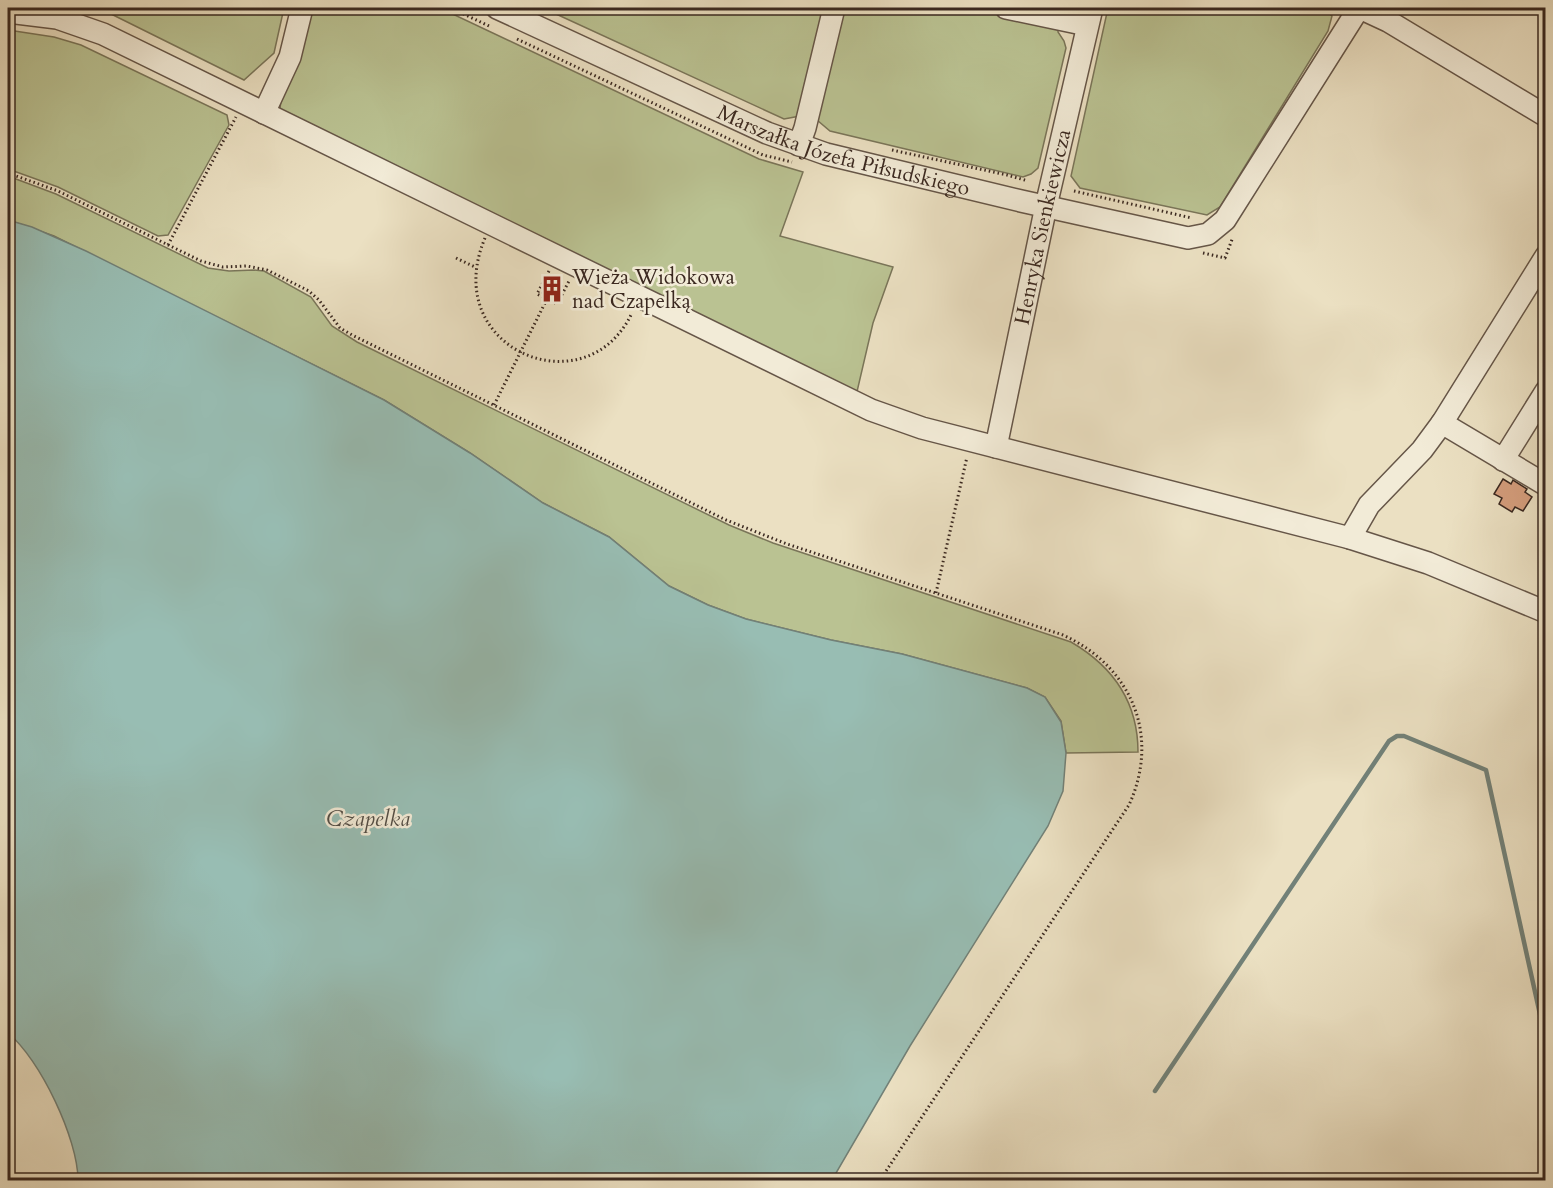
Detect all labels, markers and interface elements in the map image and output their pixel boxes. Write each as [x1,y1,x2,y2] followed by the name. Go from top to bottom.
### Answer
[713,98,973,203] street label: Marszałka Józefa Piłsudskiego
[1007,126,1078,327] street label: Henryka Sienkiewicza
[571,263,735,316] place label: Wieża Widokowa nad Czapelką
[537,274,567,304] building icon: Wieża Widokowa nad Czapelką
[326,804,410,834] water label: Czapelka

